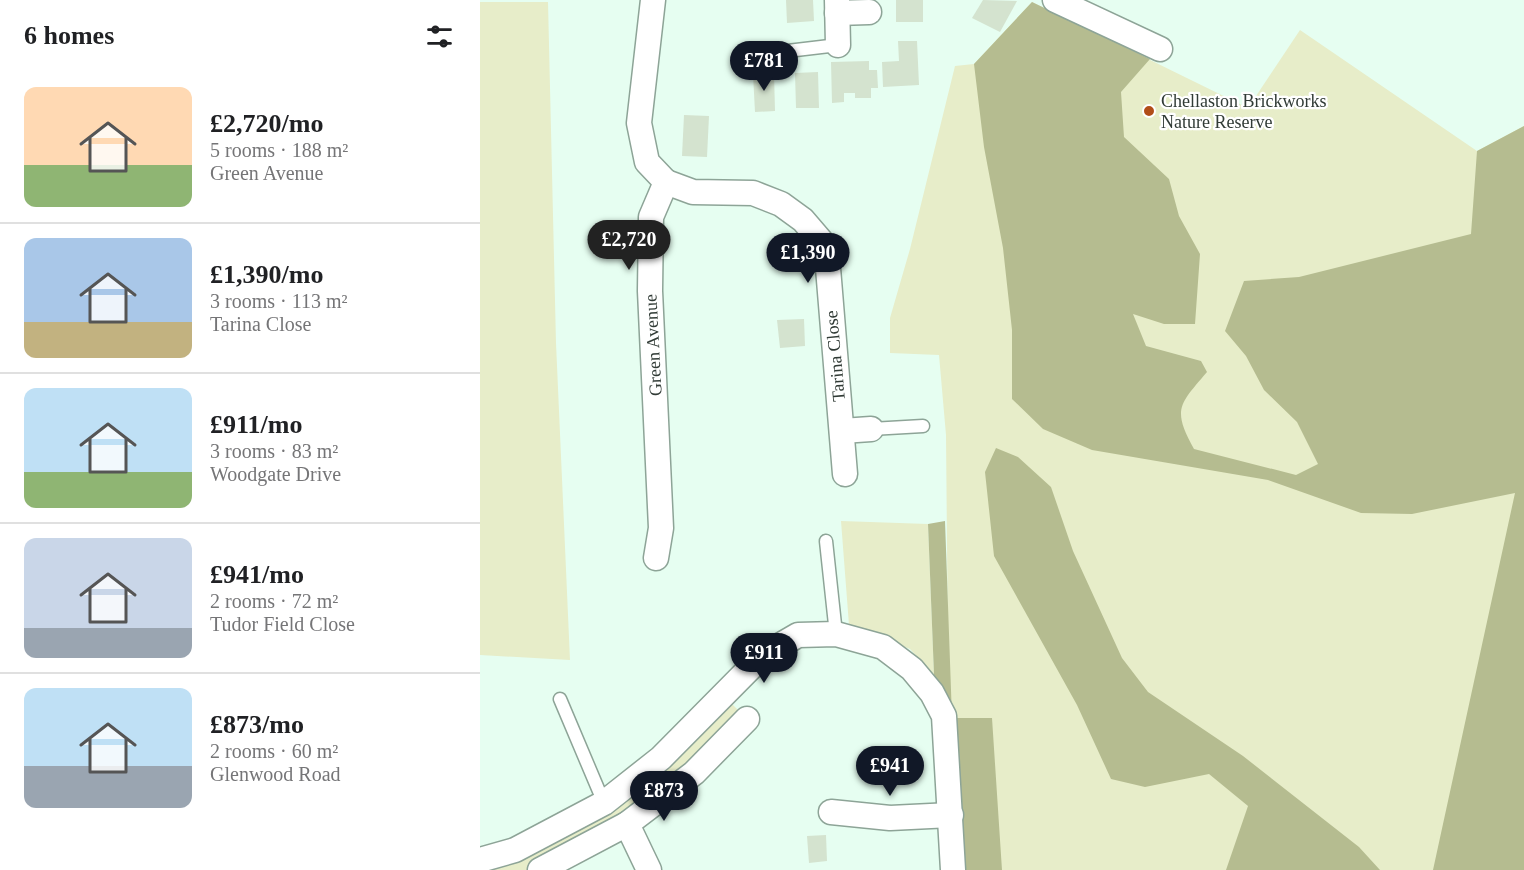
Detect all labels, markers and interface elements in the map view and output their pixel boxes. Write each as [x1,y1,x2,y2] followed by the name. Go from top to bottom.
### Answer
[423,20,456,53] icon: filters
[24,21,114,50] text: 6 homes
[728,41,800,92] pin: £781
[744,49,784,71] text: £781
[1161,91,1326,132] place label: Chellaston Brickworks Nature Reserve
[1142,104,1156,118] marker: Chellaston Brickworks Nature Reserve
[210,109,323,138] text: £2,720/mo
[72,111,144,183] icon: home
[210,139,348,161] text: 5 rooms · 188 m²
[210,162,323,184] text: Green Avenue
[580,220,678,271] pin: £2,720
[602,228,657,250] text: £2,720
[759,233,857,284] pin: £1,390
[781,241,836,263] text: £1,390
[210,260,323,289] text: £1,390/mo
[72,262,144,334] icon: home
[210,290,347,312] text: 3 rooms · 113 m²
[640,293,666,397] street label: Green Avenue
[821,310,849,402] street label: Tarina Close
[210,313,311,335] text: Tarina Close
[210,410,302,439] text: £911/mo
[72,412,144,484] icon: home
[210,440,338,462] text: 3 rooms · 83 m²
[210,463,341,485] text: Woodgate Drive
[210,560,304,589] text: £941/mo
[72,562,144,634] icon: home
[210,590,338,612] text: 2 rooms · 72 m²
[210,613,355,635] text: Tudor Field Close
[728,633,800,684] pin: £911
[745,641,783,663] text: £911
[210,710,304,739] text: £873/mo
[72,712,144,784] icon: home
[210,740,338,762] text: 2 rooms · 60 m²
[854,746,926,797] pin: £941
[870,754,910,776] text: £941
[210,763,341,785] text: Glenwood Road
[628,771,700,822] pin: £873
[644,779,684,801] text: £873

